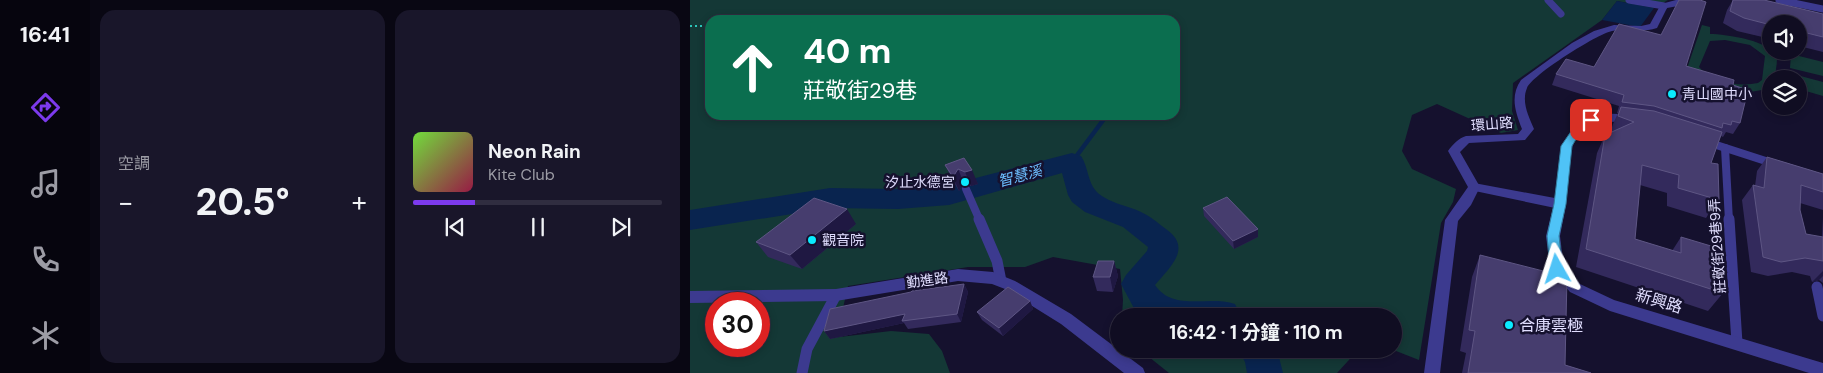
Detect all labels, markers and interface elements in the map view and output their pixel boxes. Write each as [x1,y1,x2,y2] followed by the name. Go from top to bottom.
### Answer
[1762,15,1807,115] map controls
[1762,15,1807,60] button: sound
[20,20,70,49] text: 16:41
[803,28,892,74] text: 40 m
[720,35,785,100] icon: ahead
[1762,70,1807,115] button: layers
[803,76,917,105] text: 莊敬街29巷
[1682,85,1752,103] place label: 青山國中小
[1666,88,1678,100] marker: 青山國中小
[28,90,63,125] icon: directions
[1570,99,1612,141] pin
[1577,106,1605,134] icon: arrive
[1470,113,1514,135] street label: 環山路
[488,139,581,164] text: Neon Rain
[118,153,150,174] text: 空調
[996,160,1046,191] water label: 智慧溪
[488,164,555,185] text: Kite Club
[28,166,63,201] icon: music
[885,173,955,191] place label: 汐止水德宮
[959,176,971,188] marker: 汐止水德宮
[195,177,290,227] text: 20.5°
[118,184,133,221] text: −
[352,184,367,221] text: +
[1705,198,1729,294] street label: 莊敬街29巷9弄
[441,213,469,241] icon: previous
[524,213,552,241] icon: pause
[607,213,635,241] icon: next
[822,231,864,249] place label: 觀音院
[806,234,818,246] marker: 觀音院
[28,242,63,277] icon: phone
[1530,242,1582,294] position arrow
[905,268,949,292] street label: 勤進路
[1633,284,1685,318] street label: 新興路
[705,292,770,357] speed limit sign: 30
[1519,315,1583,336] place label: 合康雲極
[28,318,63,353] icon: climate
[1503,319,1515,331] marker: 合康雲極
[1169,320,1343,345] text: 16:42 · 1 分鐘 · 110 m

